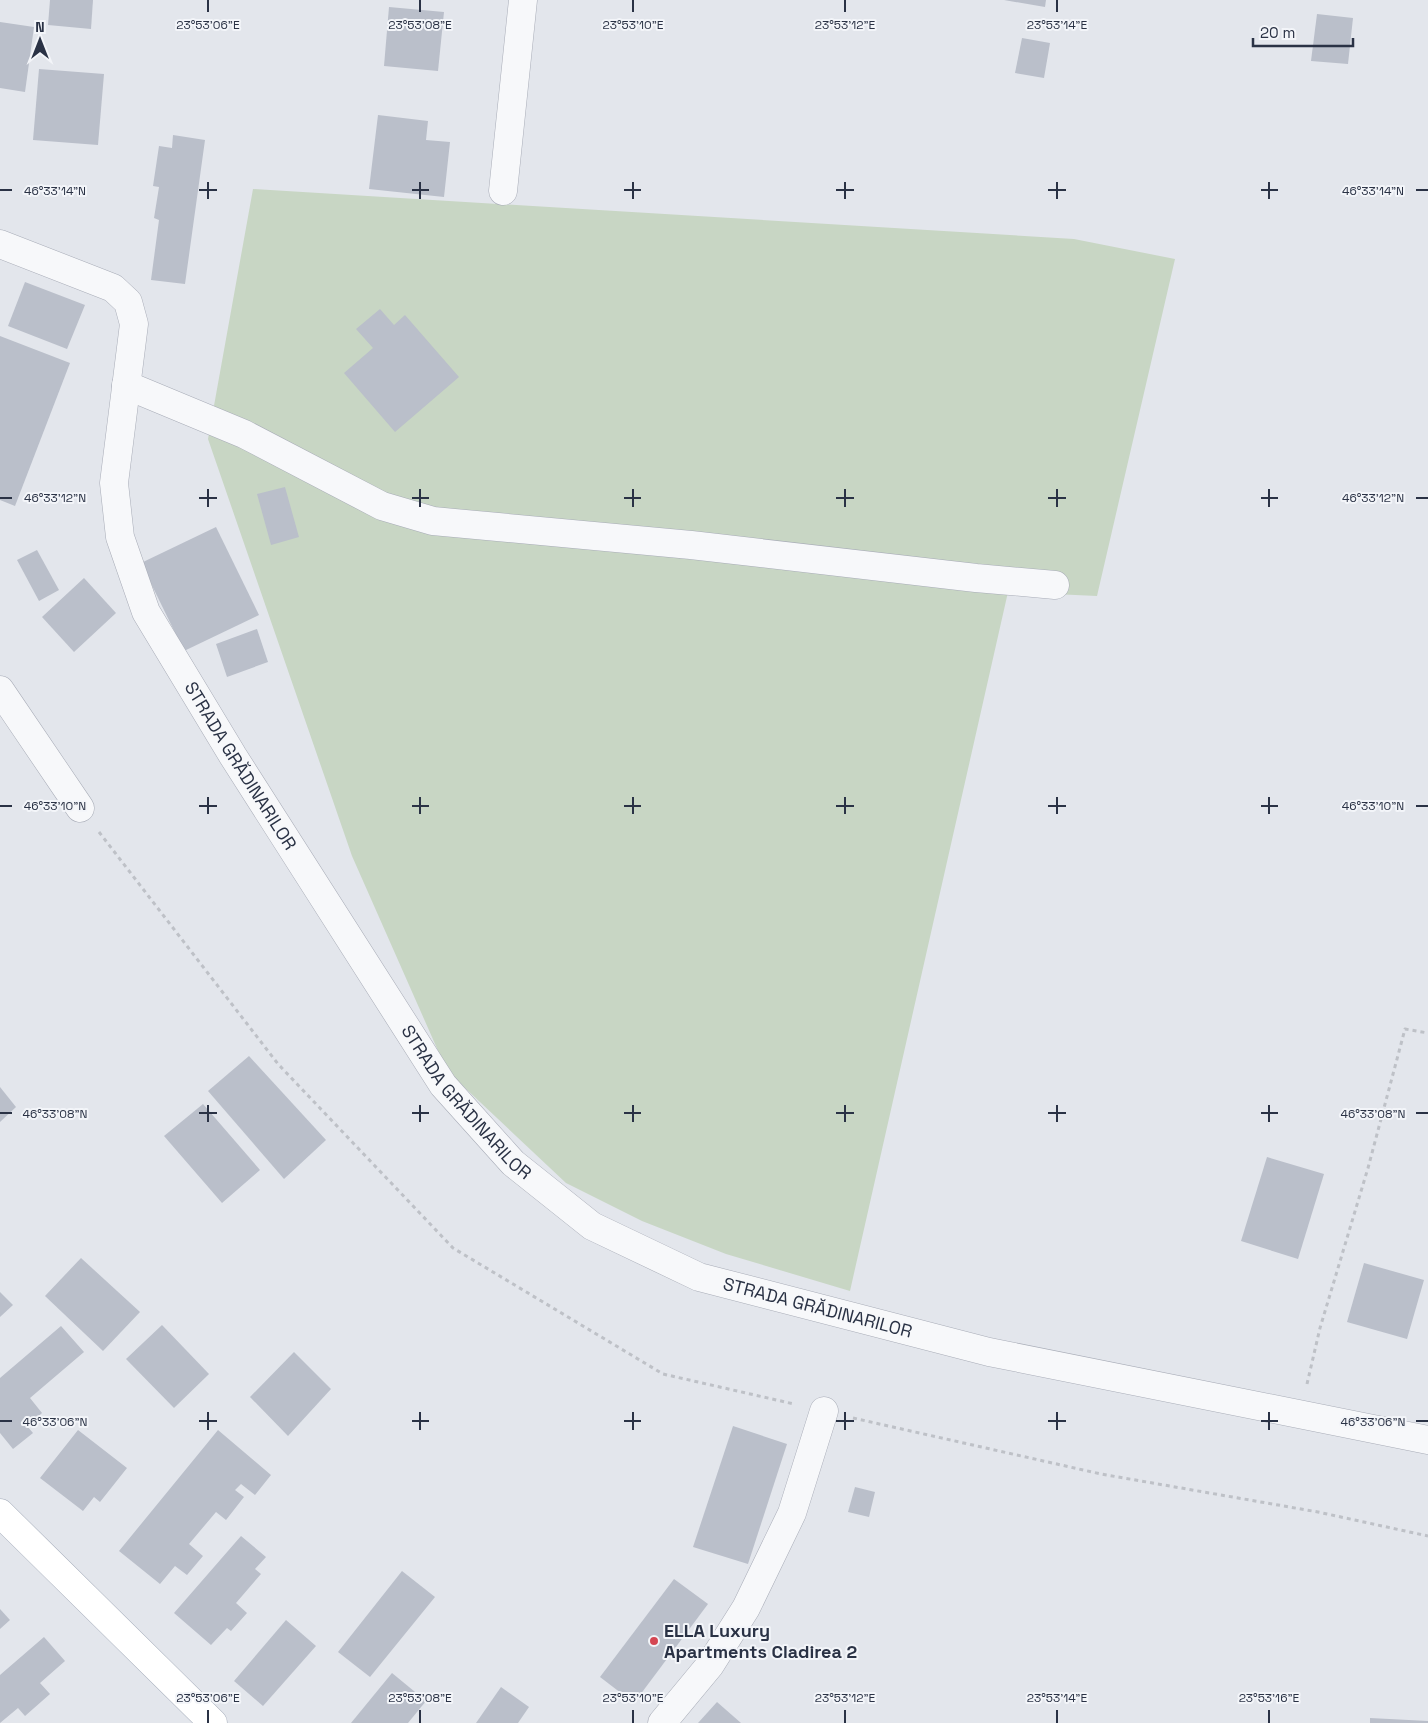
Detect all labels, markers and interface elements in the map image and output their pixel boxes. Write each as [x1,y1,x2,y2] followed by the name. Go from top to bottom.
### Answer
[15,15,65,65] north arrow
[1253,15,1353,47] scale bar
[176,17,240,33] text: 23°53'06"E
[388,17,452,33] text: 23°53'08"E
[602,17,664,33] text: 23°53'10"E
[815,17,876,33] text: 23°53'12"E
[1027,17,1087,33] text: 23°53'14"E
[35,18,45,36] text: N
[1260,23,1295,42] text: 20 m
[24,183,86,199] text: 46°33'14"N
[1342,183,1404,199] text: 46°33'14"N
[24,490,86,506] text: 46°33'12"N
[1342,490,1404,506] text: 46°33'12"N
[180,677,302,854] street label: STRADA GRĂDINARILOR
[24,798,86,814] text: 46°33'10"N
[1342,798,1404,814] text: 46°33'10"N
[396,1020,536,1184] street label: STRADA GRĂDINARILOR
[22,1106,88,1122] text: 46°33'08"N
[1340,1106,1406,1122] text: 46°33'08"N
[721,1272,915,1343] street label: STRADA GRĂDINARILOR
[22,1414,88,1430] text: 46°33'06"N
[1340,1414,1406,1430] text: 46°33'06"N
[664,1619,857,1663] place label: ELLA Luxury Apartments Cladirea 2
[648,1635,660,1647] marker: ELLA Luxury Apartments Cladirea 2
[176,1690,240,1706] text: 23°53'06"E
[388,1690,452,1706] text: 23°53'08"E
[602,1690,664,1706] text: 23°53'10"E
[815,1690,876,1706] text: 23°53'12"E
[1027,1690,1087,1706] text: 23°53'14"E
[1239,1690,1300,1706] text: 23°53'16"E

